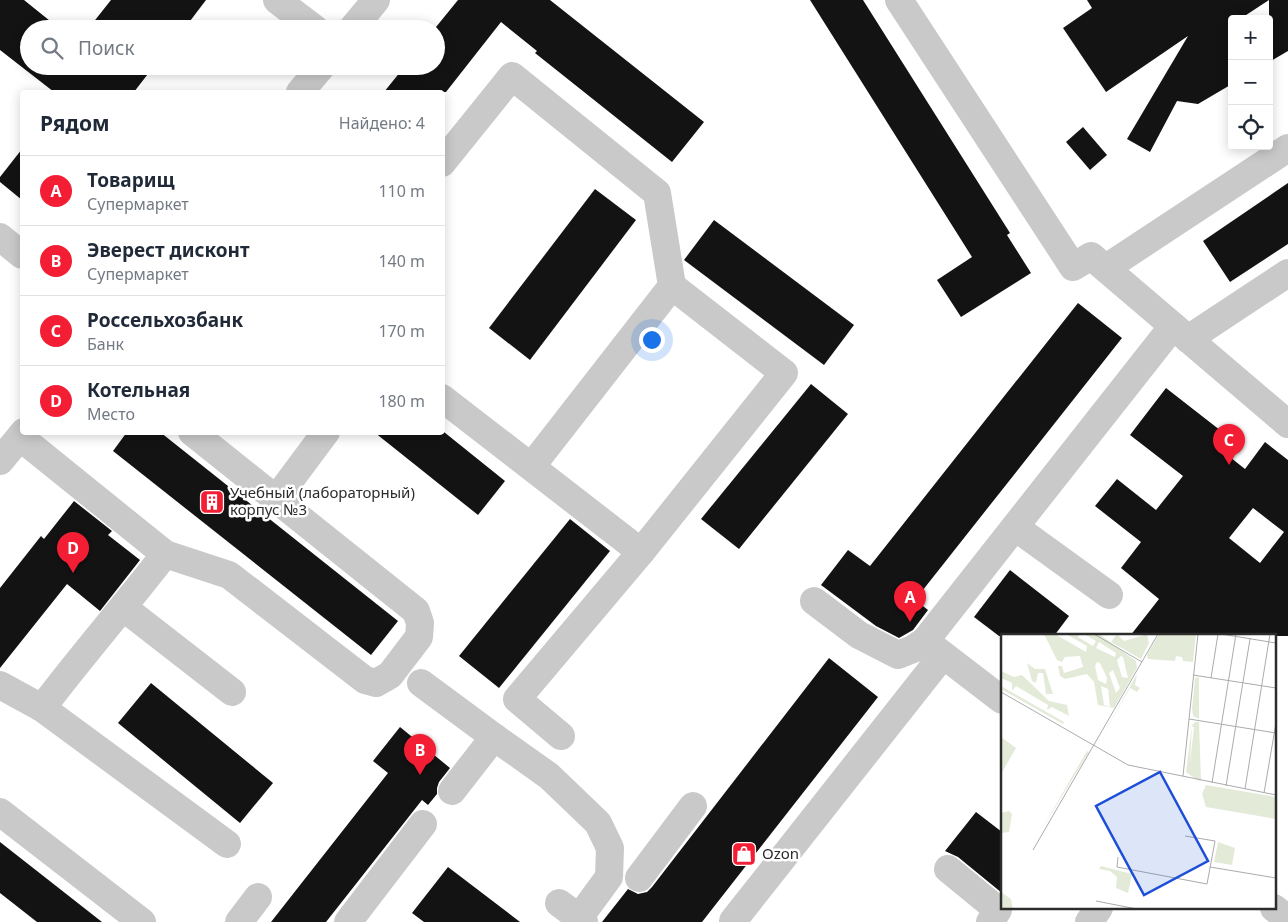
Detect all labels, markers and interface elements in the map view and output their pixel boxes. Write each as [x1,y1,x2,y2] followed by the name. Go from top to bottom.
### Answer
[1228,15,1273,150] map controls
[1228,15,1273,60] button: +
[20,20,445,75] search box
[38,34,66,62] icon: search
[78,35,134,61] text: Поиск
[1228,60,1273,105] button: −
[1228,105,1273,150] button: locate
[40,109,110,137] text: Рядом
[339,112,425,134] text: Найдено: 4
[87,167,175,193] text: Товарищ
[50,180,62,202] text: A
[378,180,425,202] text: 110 m
[87,193,189,215] text: Супермаркет
[87,237,250,263] text: Эверест дисконт
[51,250,61,272] text: B
[378,250,425,272] text: 140 m
[87,263,189,285] text: Супермаркет
[87,307,243,333] text: Россельхозбанк
[51,320,61,342] text: C
[378,320,425,342] text: 170 m
[639,327,665,353] your location
[87,333,124,355] text: Банк
[87,377,190,403] text: Котельная
[50,390,62,412] text: D
[378,390,425,412] text: 180 m
[87,403,135,425] text: Место
[1213,424,1245,465] pin: C
[230,482,415,519] place label: Учебный (лабораторный) корпус №3
[199,489,225,515] building icon: Учебный (лабораторный) корпус №3
[57,532,89,573] pin: D
[894,581,926,622] pin: A
[1001,634,1276,910] inset map
[404,734,436,775] pin: B
[731,841,757,867] shop icon: Ozon
[762,843,799,863] place label: Ozon

